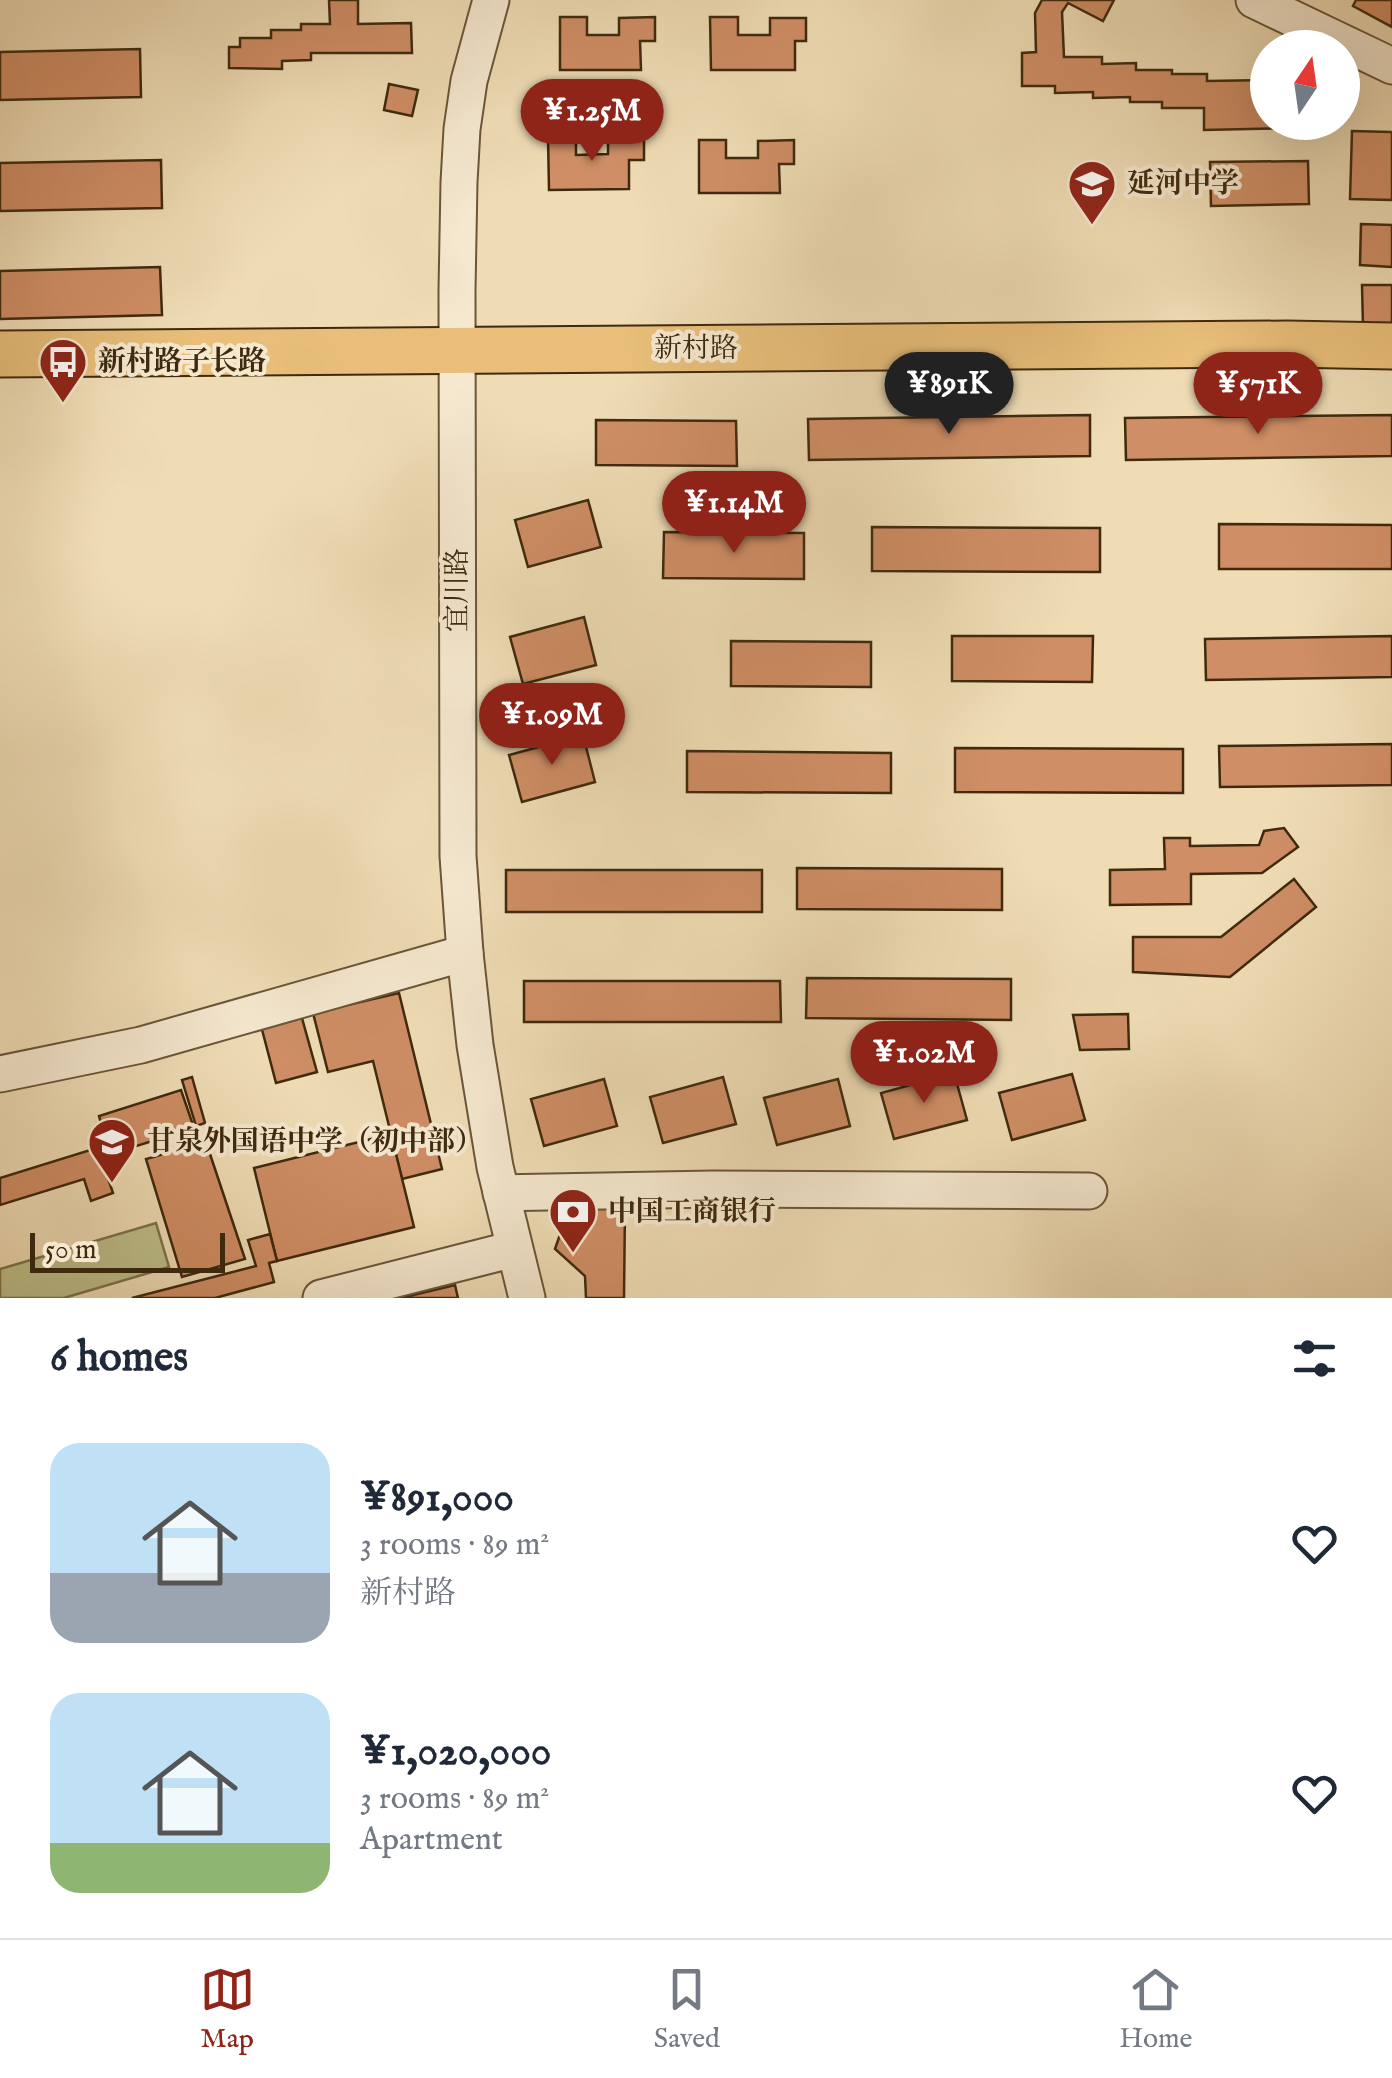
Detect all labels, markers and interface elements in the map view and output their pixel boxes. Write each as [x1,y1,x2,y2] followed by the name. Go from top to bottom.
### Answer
[1250,30,1360,140] north arrow
[1250,30,1360,140] map controls
[511,79,673,164] pin: ¥1.25M
[543,91,641,132] text: ¥1.25M
[1066,158,1118,226] school or university icon: 延河中学
[1127,167,1239,202] place label: 延河中学
[654,332,738,367] street label: 新村路
[37,336,89,404] bus stop icon: 新村路子长路
[98,345,266,380] place label: 新村路子长路
[879,352,1019,437] pin: ¥891K
[1188,352,1328,437] pin: ¥571K
[907,364,991,405] text: ¥891K
[1216,364,1300,405] text: ¥571K
[653,471,815,556] pin: ¥1.14M
[684,483,784,524] text: ¥1.14M
[441,548,476,632] street label: 宜川路
[471,683,633,768] pin: ¥1.09M
[501,695,603,736] text: ¥1.09M
[843,1021,1005,1106] pin: ¥1.02M
[873,1033,975,1074] text: ¥1.02M
[86,1116,138,1184] school or university icon: 甘泉外国语中学（初中部）
[147,1125,483,1160] place label: 甘泉外国语中学（初中部）
[547,1186,599,1254] bank icon: 中国工商银行
[608,1195,776,1230] place label: 中国工商银行
[30,1228,225,1272] scale bar
[45,1233,97,1268] text: 50 m
[1287,1331,1342,1386] icon: filters
[50,1332,188,1385] text: 6 homes
[360,1472,514,1525] text: ¥891,000
[130,1483,250,1603] icon: home
[1287,1516,1342,1571] icon: heart
[360,1525,549,1566] text: 3 rooms · 89 m²
[360,1574,456,1615] text: 新村路
[360,1726,551,1779] text: ¥1,020,000
[130,1733,250,1853] icon: home
[1287,1766,1342,1821] icon: heart
[360,1779,549,1820] text: 3 rooms · 89 m²
[360,1820,503,1861] text: Apartment
[200,1962,255,2057] tab: Map
[654,1962,720,2057] tab: Saved
[1119,1962,1192,2057] tab: Home

